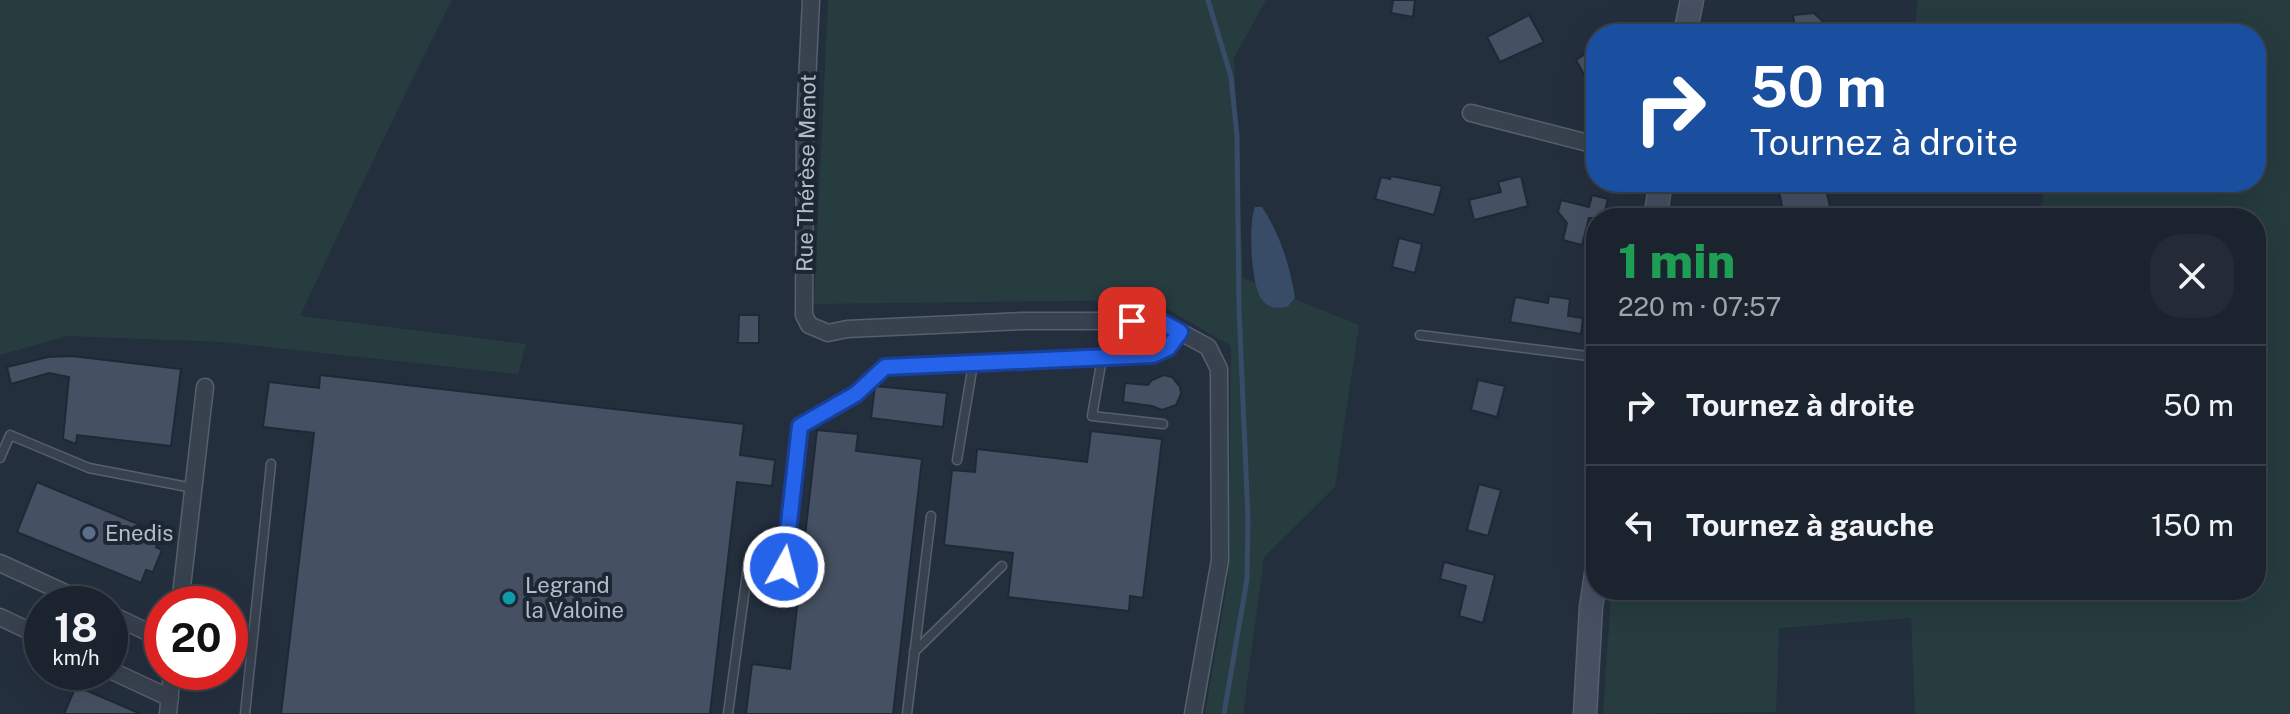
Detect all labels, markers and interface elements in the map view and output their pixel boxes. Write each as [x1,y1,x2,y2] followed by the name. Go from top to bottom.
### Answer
[1750,54,1887,120] text: 50 m
[1618,56,1722,160] icon: right
[791,74,821,272] street label: Rue Thérèse Menot
[1750,121,2018,163] text: Tournez à droite
[1618,232,1735,289] text: 1 min
[2150,234,2234,318] button: close
[1098,287,1166,355] pin
[1618,291,1781,322] text: 220 m · 07:57
[1110,299,1154,343] icon: arrive
[1618,383,1662,427] icon: right
[1686,387,1915,423] text: Tournez à droite
[2163,387,2234,423] text: 50 m
[1618,503,1662,547] icon: left
[1686,507,1934,543] text: Tournez à gauche
[2151,507,2234,543] text: 150 m
[105,520,173,546] place label: Enedis
[80,524,98,542] marker: Enedis
[742,525,826,609] position arrow
[525,572,624,623] place label: Legrand la Valoine
[144,586,248,690] speed limit sign: 20
[500,589,518,607] marker: Legrand la Valoine
[54,604,98,651] text: 18
[52,646,100,670] text: km/h

